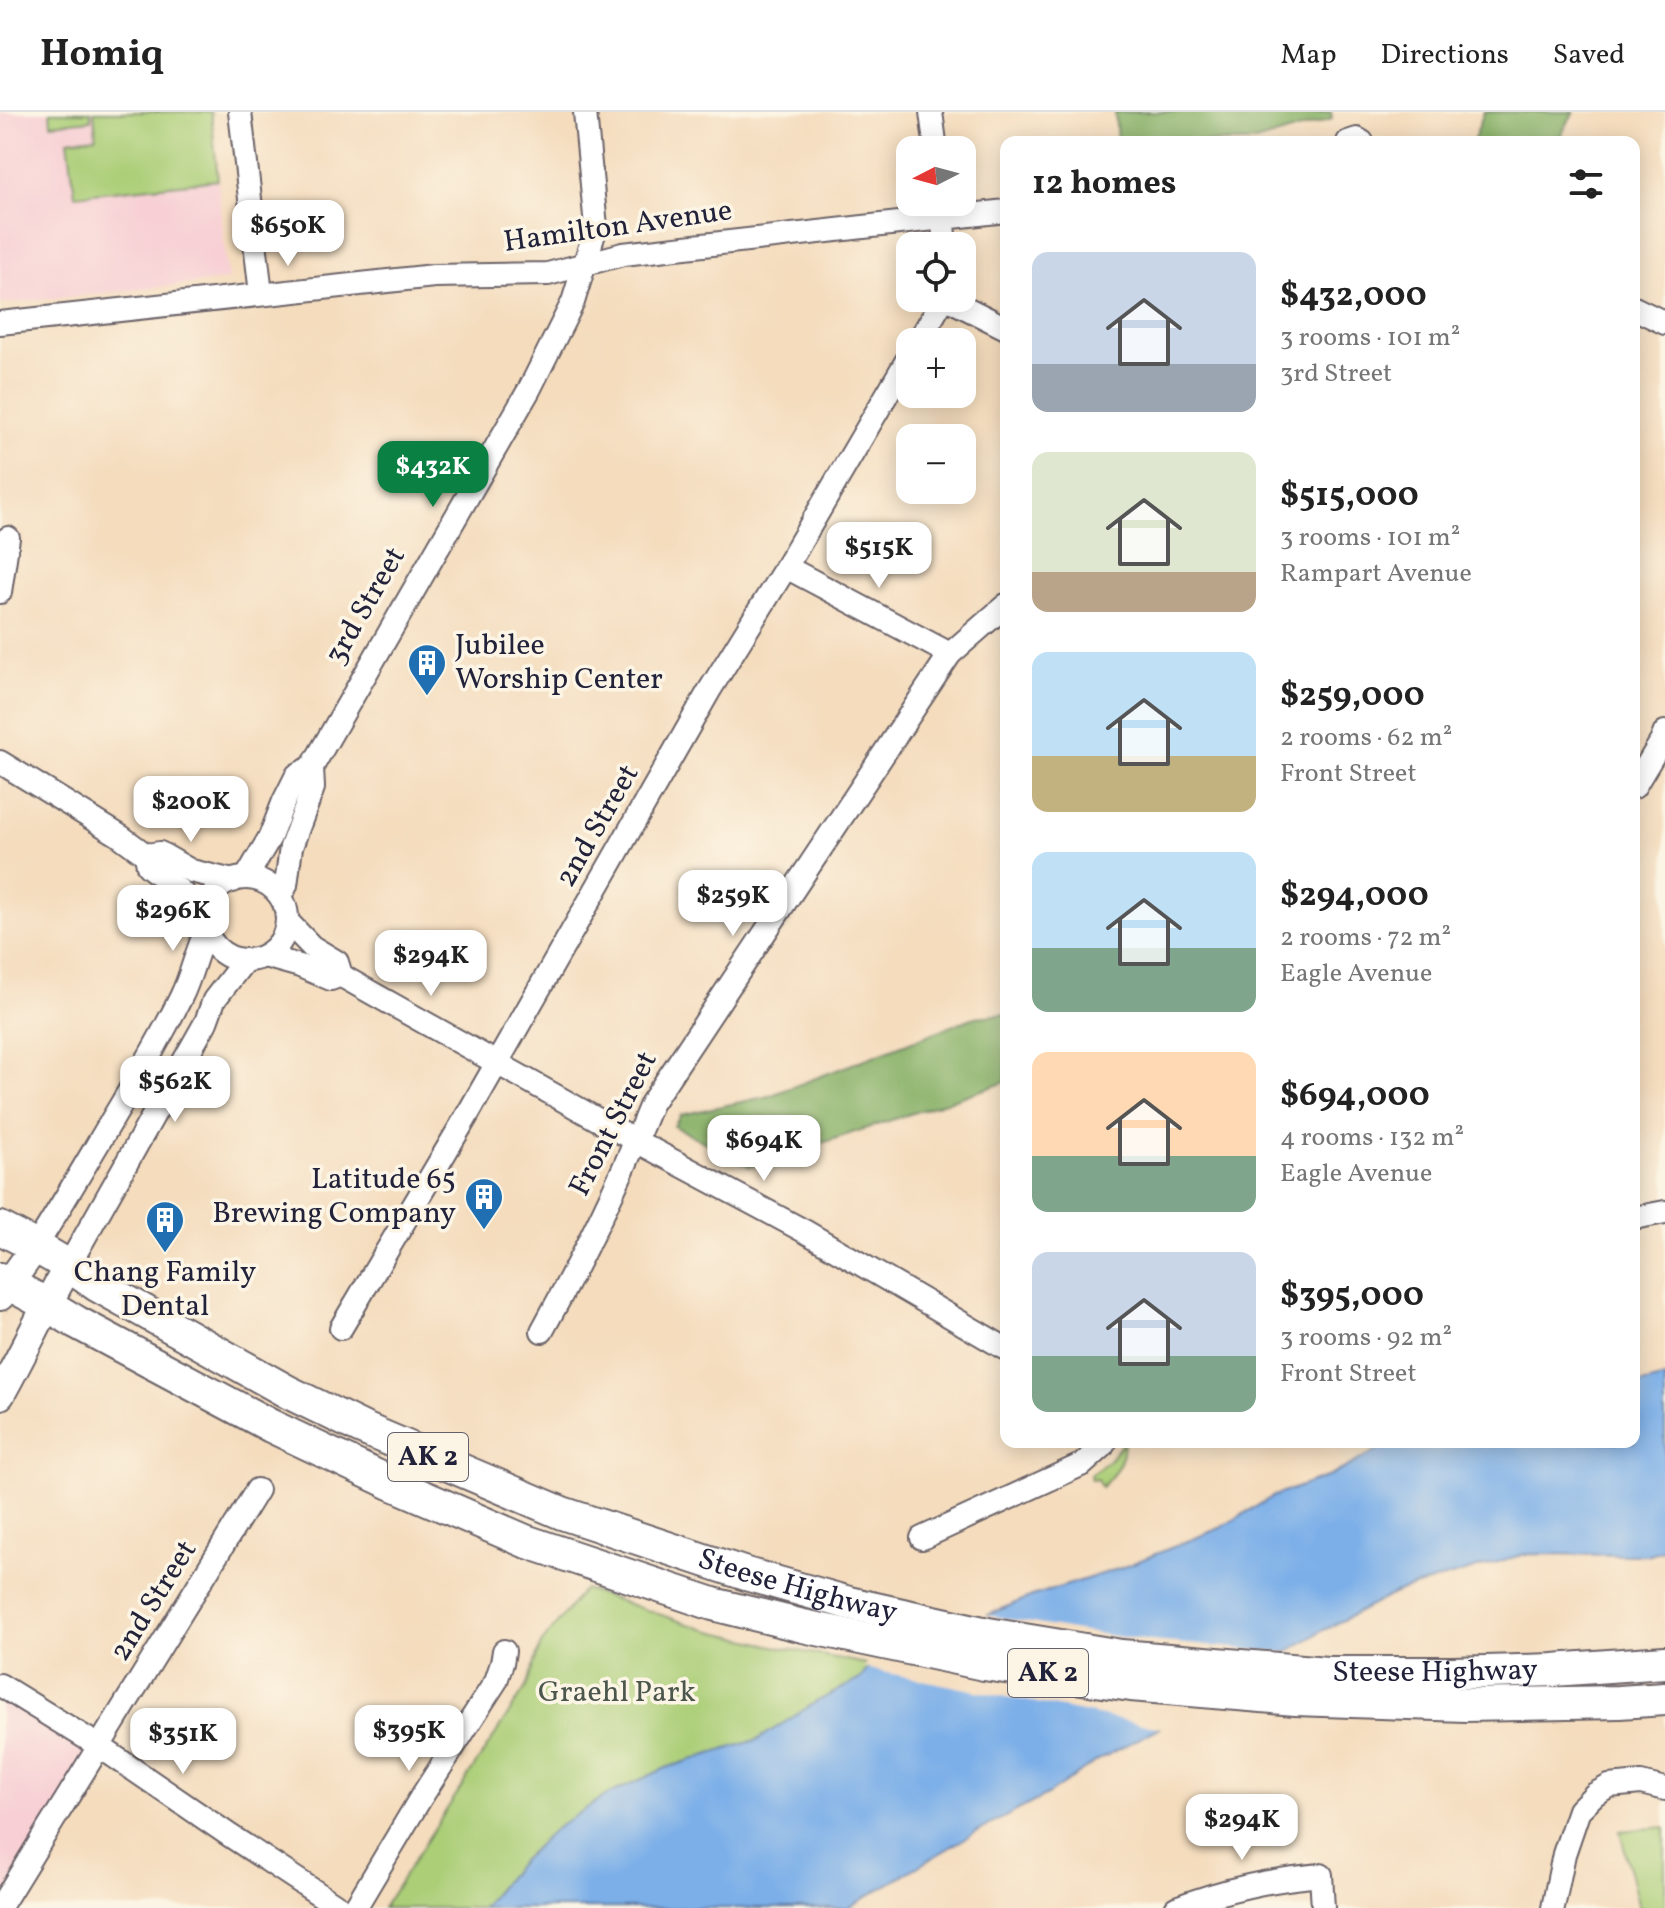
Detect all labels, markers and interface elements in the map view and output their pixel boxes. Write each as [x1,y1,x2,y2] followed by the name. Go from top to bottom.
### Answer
[40,29,163,82] text: Homiq
[1281,36,1337,75] text: Map
[1381,36,1509,75] text: Directions
[1553,36,1625,75] text: Saved
[896,136,976,216] north arrow
[896,136,976,504] map controls
[1032,161,1176,208] text: 12 homes
[1564,162,1608,206] icon: filters
[501,190,735,264] street label: Hamilton Avenue
[232,200,344,268] pin: $650K
[250,208,326,244] text: $650K
[896,232,976,312] button: locate
[1280,273,1427,320] text: $432,000
[1096,284,1192,380] icon: home
[1280,320,1460,356] text: 3 rooms · 101 m²
[896,328,976,408] button: +
[1280,356,1392,392] text: 3rd Street
[896,424,976,504] button: −
[377,441,489,509] pin: $432K
[396,449,470,485] text: $432K
[1280,473,1419,520] text: $515,000
[1096,484,1192,580] icon: home
[1280,520,1460,556] text: 3 rooms · 101 m²
[823,522,935,590] pin: $515K
[845,530,913,566] text: $515K
[315,539,417,673] street label: 3rd Street
[1280,556,1472,592] text: Rampart Avenue
[455,625,663,701] place label: Jubilee Worship Center
[406,642,448,697] building icon: Jubilee Worship Center
[1280,673,1425,720] text: $259,000
[1096,684,1192,780] icon: home
[1280,720,1452,756] text: 2 rooms · 62 m²
[1280,756,1417,792] text: Front Street
[546,757,650,895] street label: 2nd Street
[135,776,247,844] pin: $200K
[151,784,231,820] text: $200K
[677,870,789,938] pin: $259K
[1280,873,1429,920] text: $294,000
[696,878,770,914] text: $259K
[1096,884,1192,980] icon: home
[117,885,229,953] pin: $296K
[135,893,211,929] text: $296K
[1280,920,1451,956] text: 2 rooms · 72 m²
[375,930,487,998] pin: $294K
[393,938,469,974] text: $294K
[1280,956,1432,992] text: Eagle Avenue
[560,1044,668,1204] street label: Front Street
[119,1056,231,1124] pin: $562K
[138,1064,212,1100] text: $562K
[1280,1073,1430,1120] text: $694,000
[1096,1084,1192,1180] icon: home
[708,1115,820,1183] pin: $694K
[1280,1120,1464,1156] text: 4 rooms · 132 m²
[725,1123,803,1159] text: $694K
[1280,1156,1432,1192] text: Eagle Avenue
[212,1159,456,1235] place label: Latitude 65 Brewing Company
[463,1176,505,1231] building icon: Latitude 65 Brewing Company
[144,1199,186,1254] building icon: Chang Family Dental
[74,1252,256,1328] place label: Chang Family Dental
[1280,1273,1424,1320] text: $395,000
[1096,1284,1192,1380] icon: home
[1280,1320,1452,1356] text: 3 rooms · 92 m²
[1280,1356,1417,1392] text: Front Street
[388,1433,468,1481] road number: AK 2
[100,1532,208,1670] street label: 2nd Street
[692,1538,901,1634] street label: Steese Highway
[1008,1649,1088,1697] road number: AK 2
[1332,1649,1538,1694] street label: Steese Highway
[538,1672,696,1714] park label: Graehl Park
[353,1705,465,1773] pin: $395K
[127,1708,239,1776] pin: $351K
[373,1713,445,1749] text: $395K
[148,1716,218,1752] text: $351K
[1186,1794,1298,1862] pin: $294K
[1204,1802,1280,1838] text: $294K

